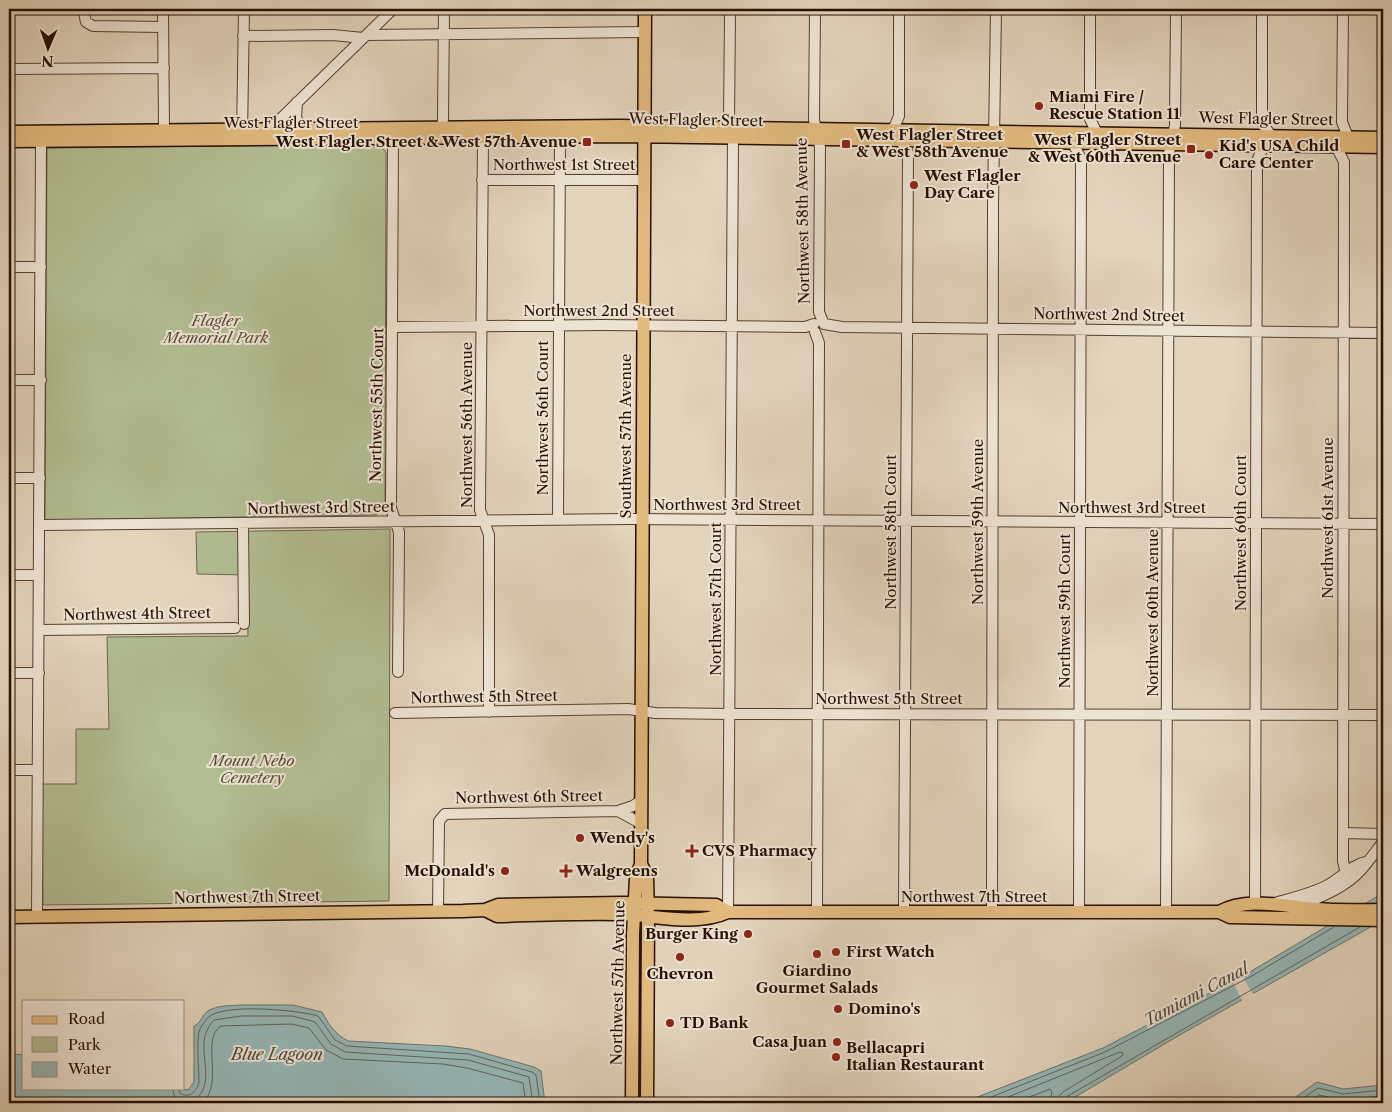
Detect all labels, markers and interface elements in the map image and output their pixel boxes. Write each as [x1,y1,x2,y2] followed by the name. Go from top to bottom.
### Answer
[22,22,72,72] north arrow
[41,52,54,70] text: N
[1049,87,1180,123] place label: Miami Fire / Rescue Station 11
[1033,100,1045,112] marker: Miami Fire / Rescue Station 11
[1198,108,1334,129] street label: West Flagler Street
[628,109,764,130] street label: West Flagler Street
[223,113,359,132] street label: West Flagler Street
[855,125,1008,161] place label: West Flagler Street & West 58th Avenue
[1028,130,1181,166] place label: West Flagler Street & West 60th Avenue
[275,132,577,151] place label: West Flagler Street & West 57th Avenue
[581,136,593,148] marker: West Flagler Street & West 57th Avenue
[1219,136,1339,172] place label: Kid's USA Child Care Center
[792,138,813,304] street label: Northwest 58th Avenue
[840,138,852,150] marker: West Flagler Street & West 58th Avenue
[1185,143,1197,155] marker: West Flagler Street & West 60th Avenue
[1203,149,1215,161] marker: Kid's USA Child Care Center
[493,155,636,174] street label: Northwest 1st Street
[923,166,1021,202] place label: West Flagler Day Care
[908,179,920,191] marker: West Flagler Day Care
[523,301,676,320] street label: Northwest 2nd Street
[1033,304,1186,325] street label: Northwest 2nd Street
[162,311,268,347] park label: Flagler Memorial Park
[366,327,387,482] street label: Northwest 55th Court
[533,340,552,496] street label: Northwest 56th Court
[457,342,476,508] street label: Northwest 56th Avenue
[616,354,635,518] street label: Southwest 57th Avenue
[1318,437,1337,599] street label: Northwest 61st Avenue
[968,439,987,605] street label: Northwest 59th Avenue
[881,454,900,610] street label: Northwest 58th Court
[1231,454,1250,611] street label: Northwest 60th Court
[653,495,802,514] street label: Northwest 3rd Street
[247,497,396,518] street label: Northwest 3rd Street
[1058,498,1207,517] street label: Northwest 3rd Street
[706,521,725,676] street label: Northwest 57th Court
[1143,529,1162,697] street label: Northwest 60th Avenue
[1055,533,1074,689] street label: Northwest 59th Court
[63,603,212,624] street label: Northwest 4th Street
[410,686,559,707] street label: Northwest 5th Street
[815,689,963,708] street label: Northwest 5th Street
[208,751,294,787] park label: Mount Nebo Cemetery
[455,786,604,807] street label: Northwest 6th Street
[589,828,655,847] place label: Wendy's
[574,832,586,844] marker: Wendy's
[702,841,817,860] place label: CVS Pharmacy
[686,845,698,857] marker: CVS Pharmacy
[404,861,495,880] place label: McDonald's
[575,861,658,880] place label: Walgreens
[499,865,511,877] marker: McDonald's
[560,865,572,877] marker: Walgreens
[174,886,321,907] street label: Northwest 7th Street
[901,887,1048,906] street label: Northwest 7th Street
[607,900,628,1066] street label: Northwest 57th Avenue
[645,924,738,943] place label: Burger King
[742,928,754,940] marker: Burger King
[846,942,936,961] place label: First Watch
[830,946,842,958] marker: First Watch
[811,948,823,960] marker: Giardino Gourmet Salads
[674,951,686,963] marker: Chevron
[1140,957,1253,1030] water label: Tamiami Canal
[756,961,878,997] place label: Giardino Gourmet Salads
[646,964,714,983] place label: Chevron
[848,999,921,1018] place label: Domino's
[22,1000,185,1090] legend
[832,1003,844,1015] marker: Domino's
[68,1009,105,1028] text: Road
[680,1013,749,1032] place label: TD Bank
[664,1017,676,1029] marker: TD Bank
[752,1032,828,1051] place label: Casa Juan
[68,1035,102,1054] text: Park
[831,1036,843,1048] marker: Casa Juan
[846,1038,984,1074] place label: Bellacapri Italian Restaurant
[229,1044,323,1064] water label: Blue Lagoon
[830,1051,842,1063] marker: Bellacapri Italian Restaurant
[67,1059,112,1078] text: Water

